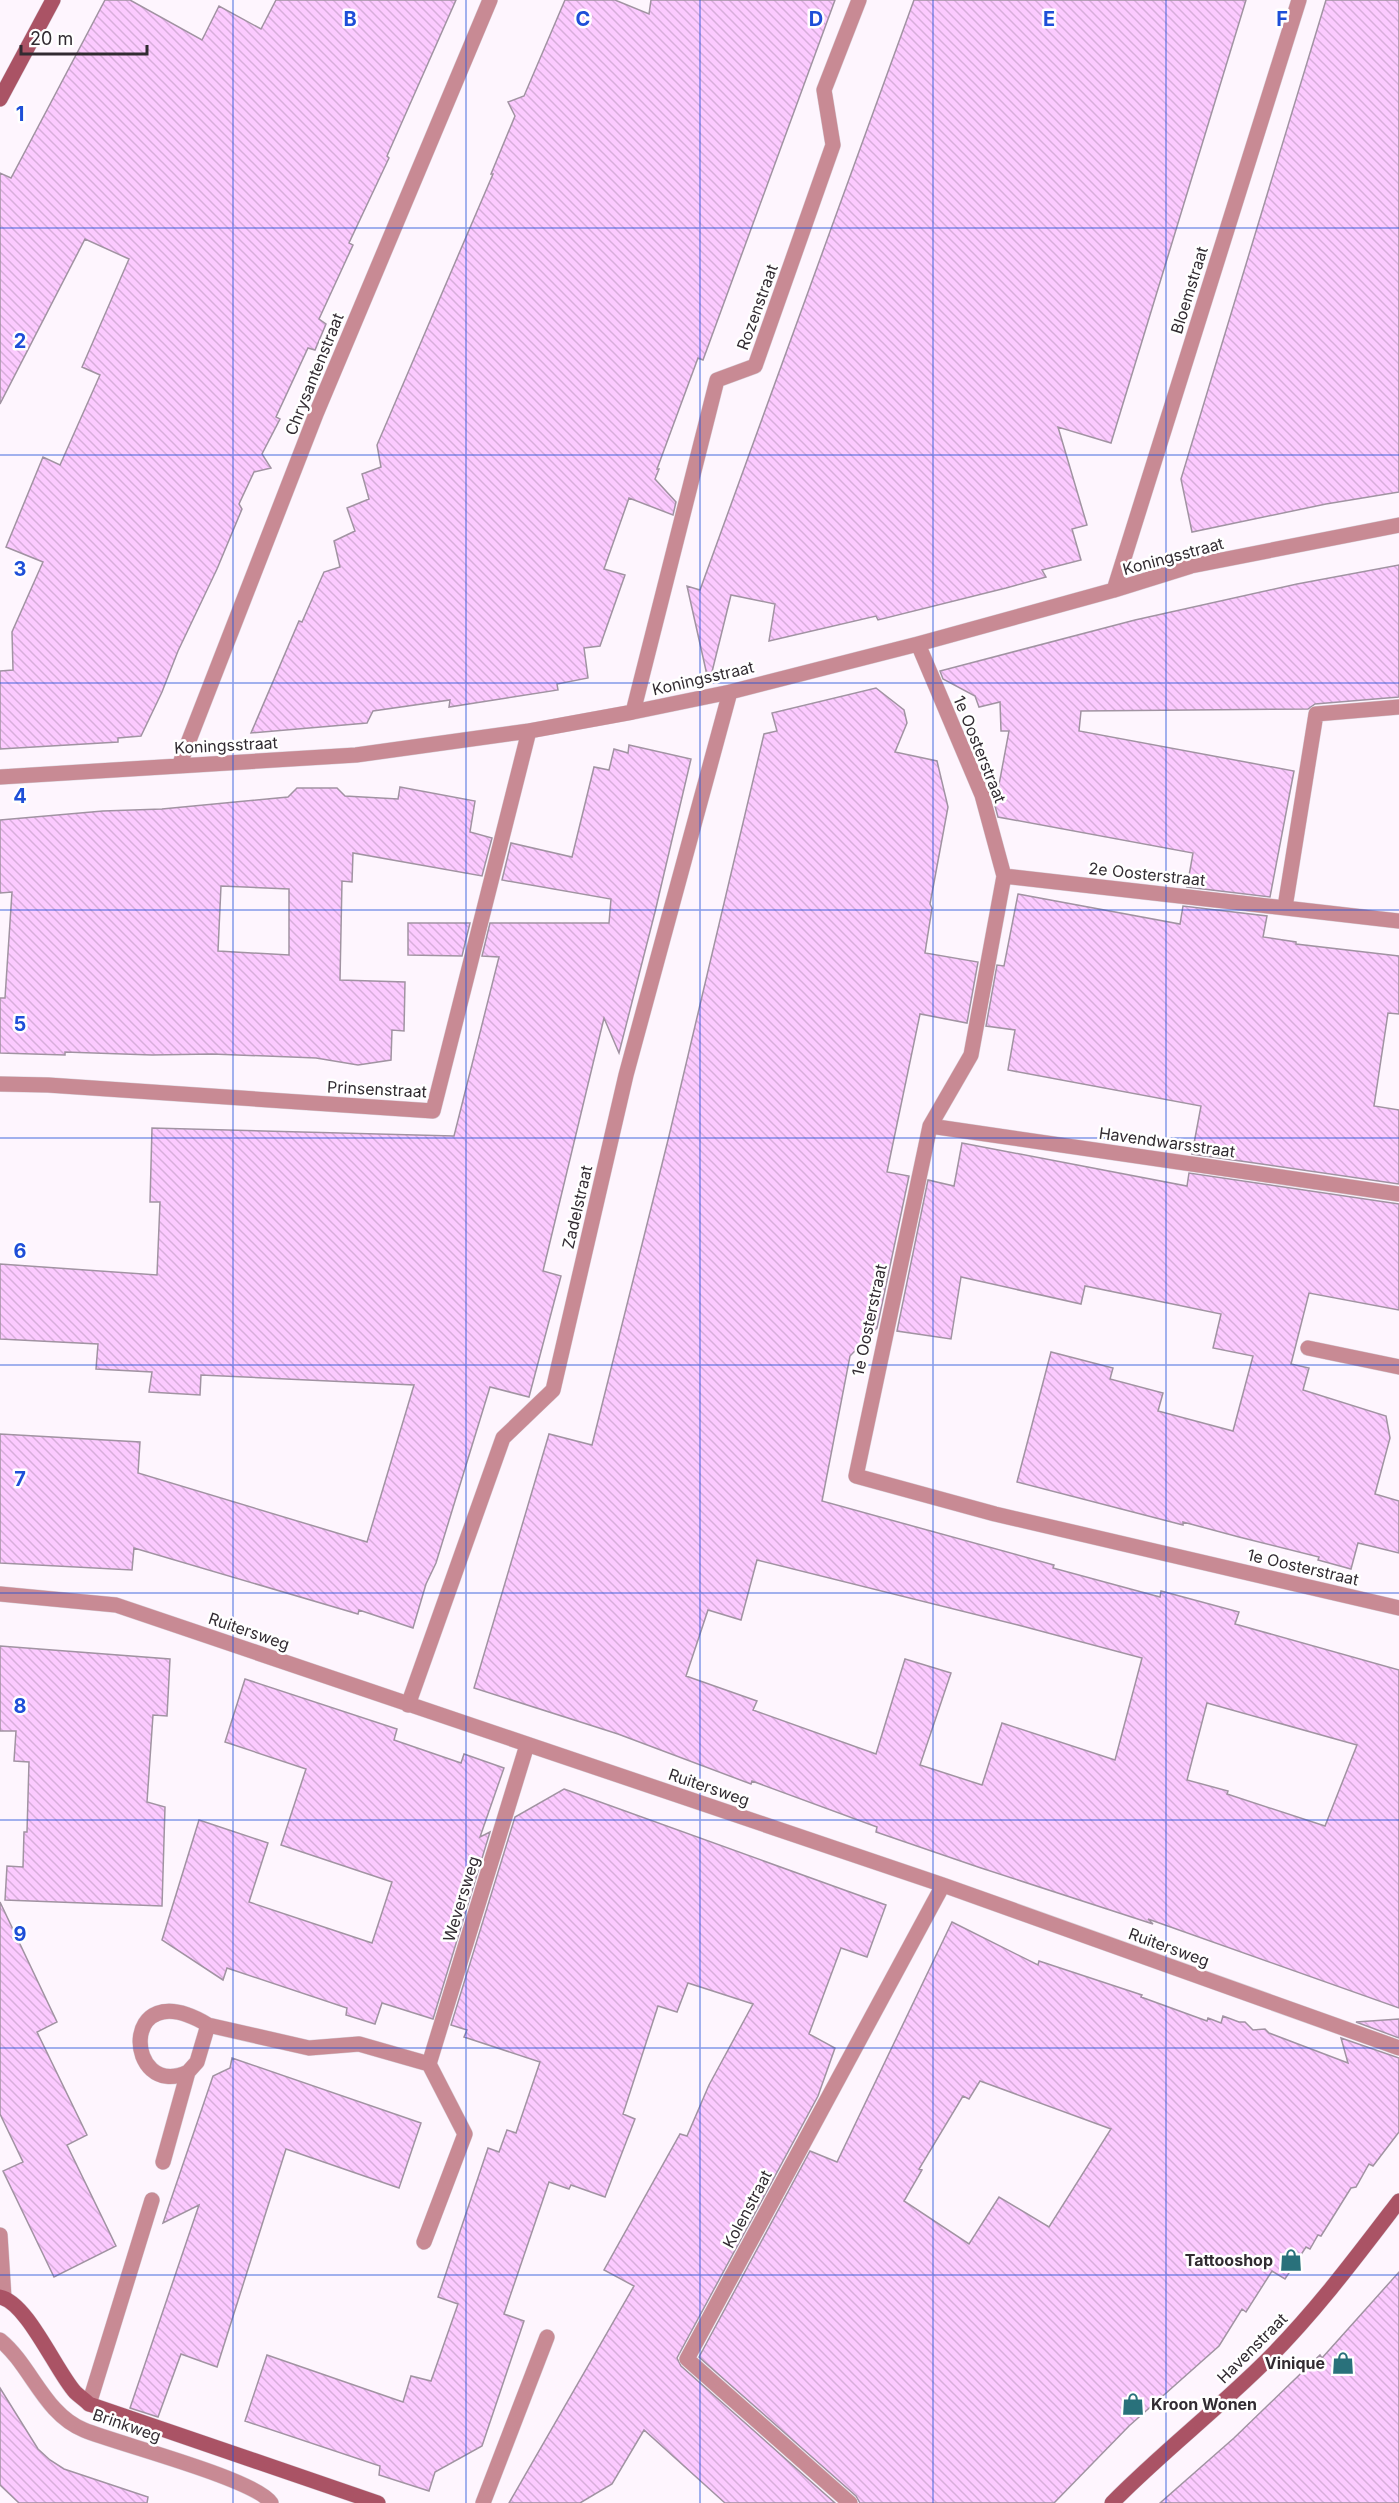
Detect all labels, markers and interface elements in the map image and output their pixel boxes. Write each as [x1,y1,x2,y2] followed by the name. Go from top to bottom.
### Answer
[343,7,357,31] text: B
[576,7,590,31] text: C
[809,7,823,31] text: D
[1043,7,1055,31] text: E
[1276,7,1288,31] text: F
[21,18,147,56] scale bar
[30,28,73,49] text: 20 m
[16,102,24,126] text: 1
[1166,244,1212,336] street label: Bloemstraat
[732,261,782,353] street label: Rozenstraat
[280,310,348,438] street label: Chrysantenstraat
[14,329,26,353] text: 2
[1120,533,1226,579] street label: Koningsstraat
[14,557,26,581] text: 3
[650,657,756,699] street label: Koningsstraat
[949,692,1011,806] street label: 1e Oosterstraat
[174,732,278,758] street label: Koningsstraat
[13,784,27,808] text: 4
[1088,858,1206,890] street label: 2e Oosterstraat
[14,1012,26,1036] text: 5
[327,1076,427,1102] street label: Prinsenstraat
[1098,1123,1236,1161] street label: Havendwarsstraat
[558,1163,596,1251] street label: Zadelstraat
[14,1239,27,1263] text: 6
[847,1262,891,1378] street label: 1e Oosterstraat
[14,1467,26,1491] text: 7
[1245,1544,1361,1590] street label: 1e Oosterstraat
[206,1608,292,1654] street label: Ruitersweg
[13,1694,27,1718] text: 8
[666,1764,752,1810] street label: Ruitersweg
[439,1854,483,1944] street label: Weversweg
[14,1922,27,1946] text: 9
[1126,1923,1212,1971] street label: Ruitersweg
[718,2167,776,2251] street label: Kolenstraat
[1278,2247,1304,2273] shop icon: Tattooshop
[1185,2250,1273,2270] place label: Tattooshop
[1213,2309,1291,2387] street label: Havenstraat
[1330,2350,1356,2376] shop icon: Vinique
[1265,2353,1325,2373] place label: Vinique
[1120,2391,1146,2417] shop icon: Kroon Wonen
[1151,2394,1257,2414] place label: Kroon Wonen
[90,2404,164,2446] street label: Brinkweg

